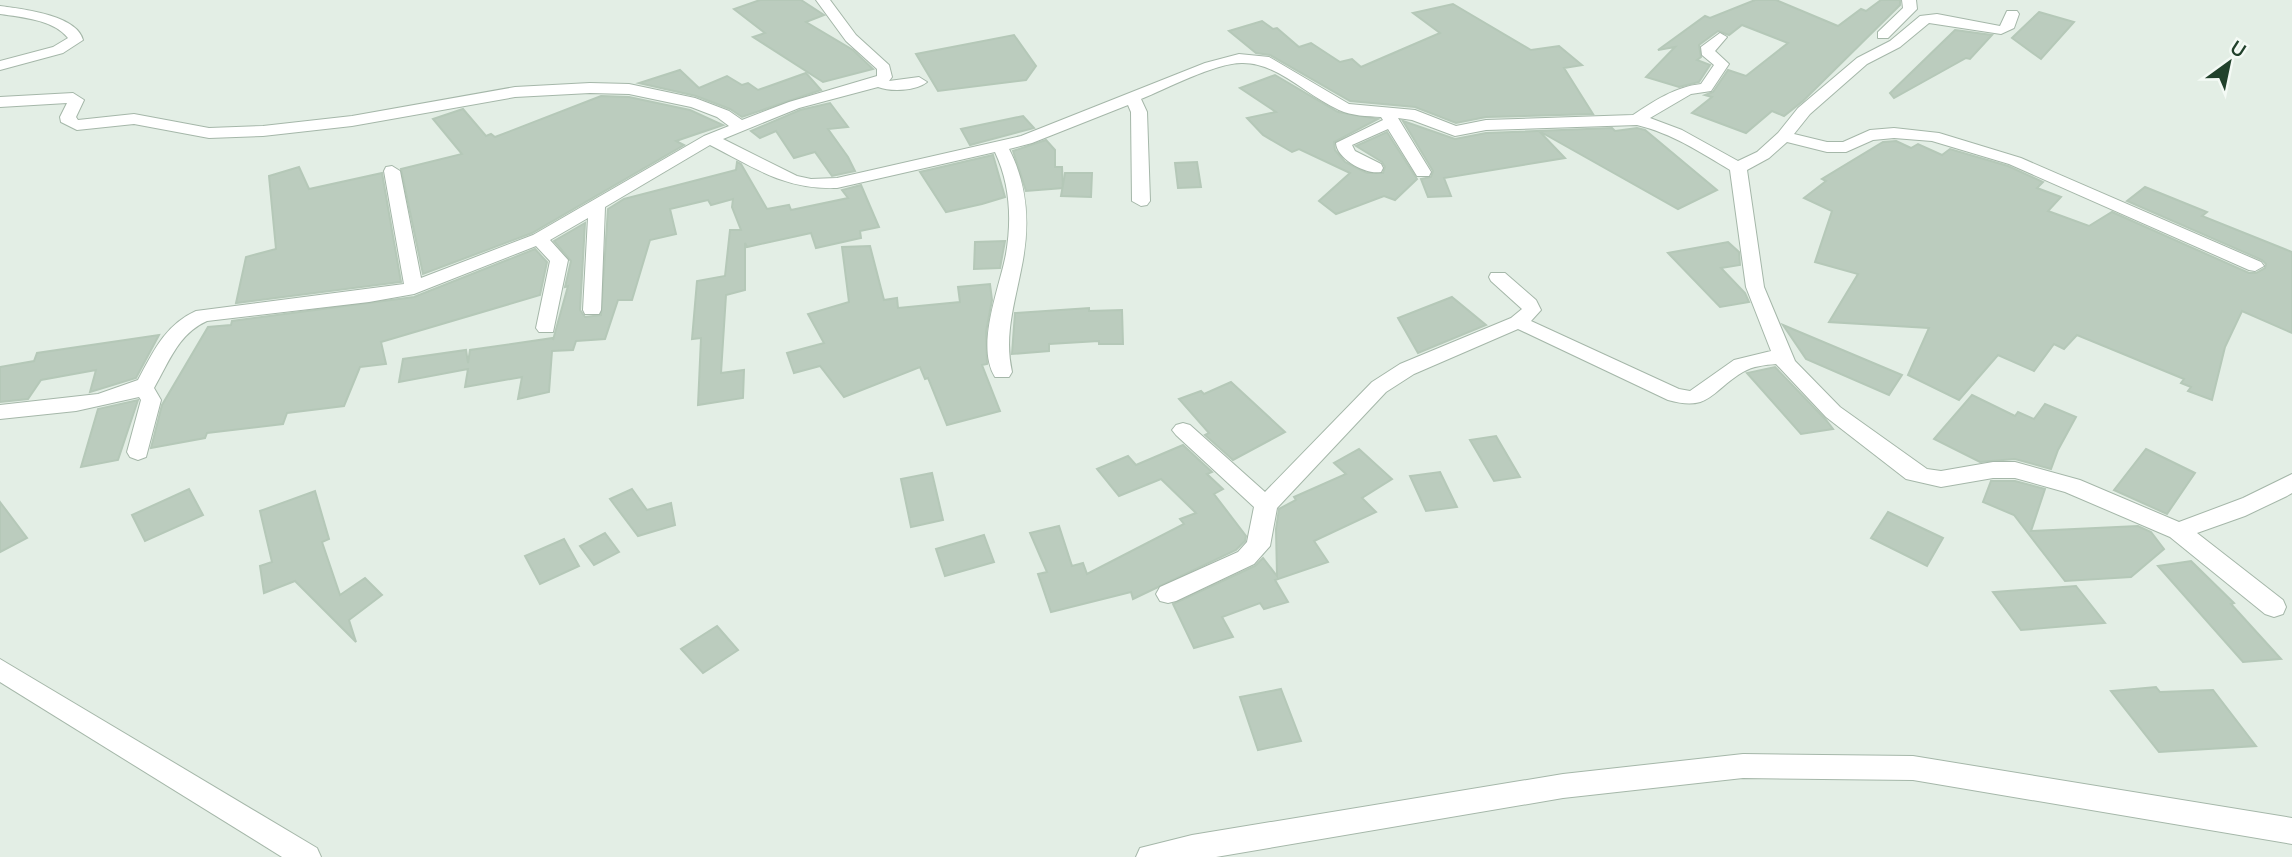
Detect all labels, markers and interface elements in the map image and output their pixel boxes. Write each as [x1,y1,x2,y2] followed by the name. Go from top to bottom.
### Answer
[2194,28,2264,98] north arrow
[2225,34,2251,63] text: U

